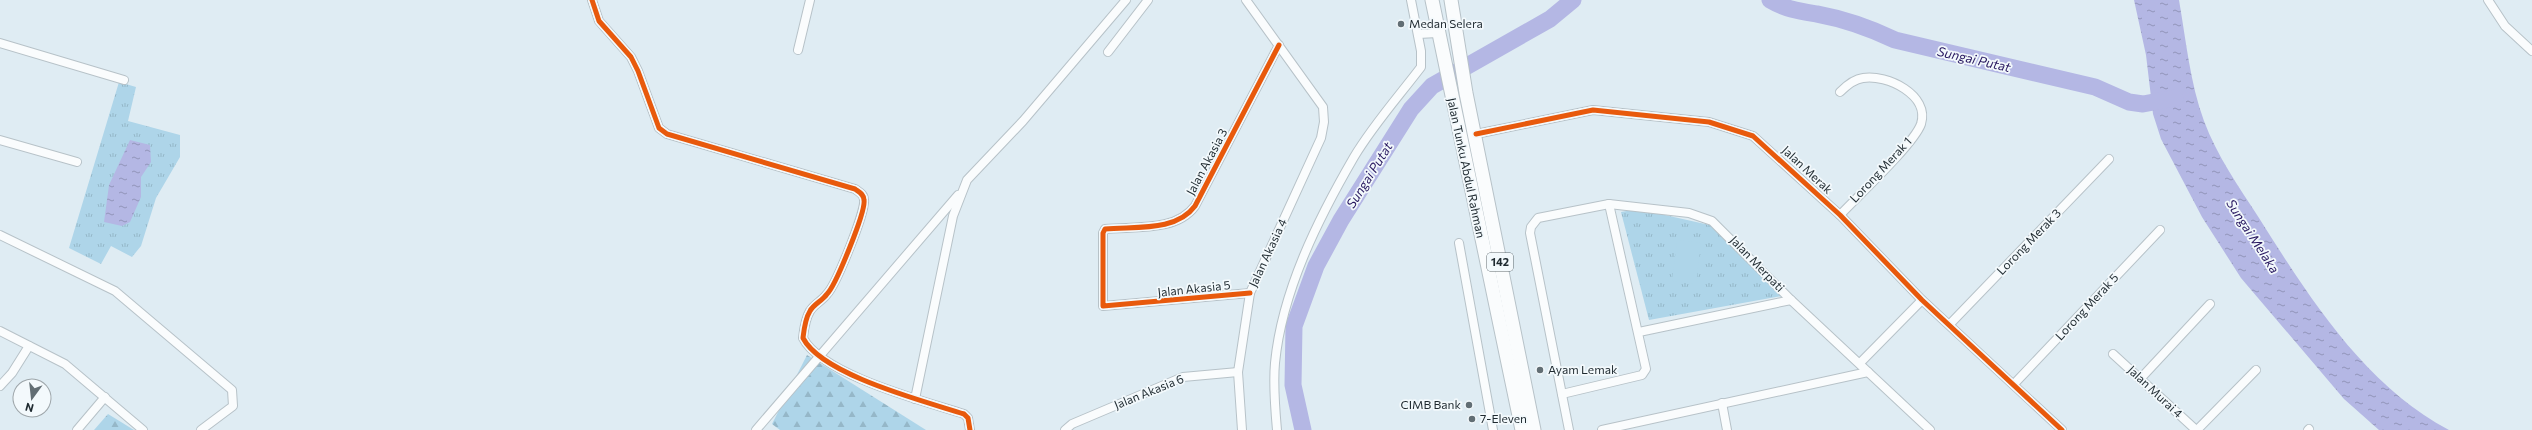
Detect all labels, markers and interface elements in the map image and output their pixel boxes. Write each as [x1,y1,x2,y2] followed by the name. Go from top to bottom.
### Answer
[1409,16,1483,30] place label: Medan Selera
[1396,19,1406,29] marker: Medan Selera
[1936,43,2013,75] water label: Sungai Putat
[1444,96,1489,239] street label: Jalan Tunku Abdul Rahman
[1183,126,1230,198] street label: Jalan Akasia 3
[1846,134,1914,205] street label: Lorong Merak 1
[1342,138,1396,211] water label: Sungai Putat
[1779,142,1836,197] street label: Jalan Merak
[2223,196,2283,276] water label: Sungai Melaka
[1993,205,2063,277] street label: Lorong Merak 3
[1245,216,1290,289] street label: Jalan Akasia 4
[1727,232,1788,295] street label: Jalan Merpati
[1487,253,1513,271] road number: 142
[2052,270,2121,343] street label: Lorong Merak 5
[1157,277,1231,300] street label: Jalan Akasia 5
[1548,362,1618,376] place label: Ayam Lemak
[2125,362,2186,421] street label: Jalan Murai 4
[1535,365,1545,375] marker: Ayam Lemak
[1112,371,1186,412] street label: Jalan Akasia 6
[12,378,52,418] north arrow
[1400,397,1461,411] place label: CIMB Bank
[1464,400,1474,410] marker: CIMB Bank
[24,401,35,415] text: N
[1480,411,1527,425] place label: 7-Eleven
[1467,414,1477,424] marker: 7-Eleven

